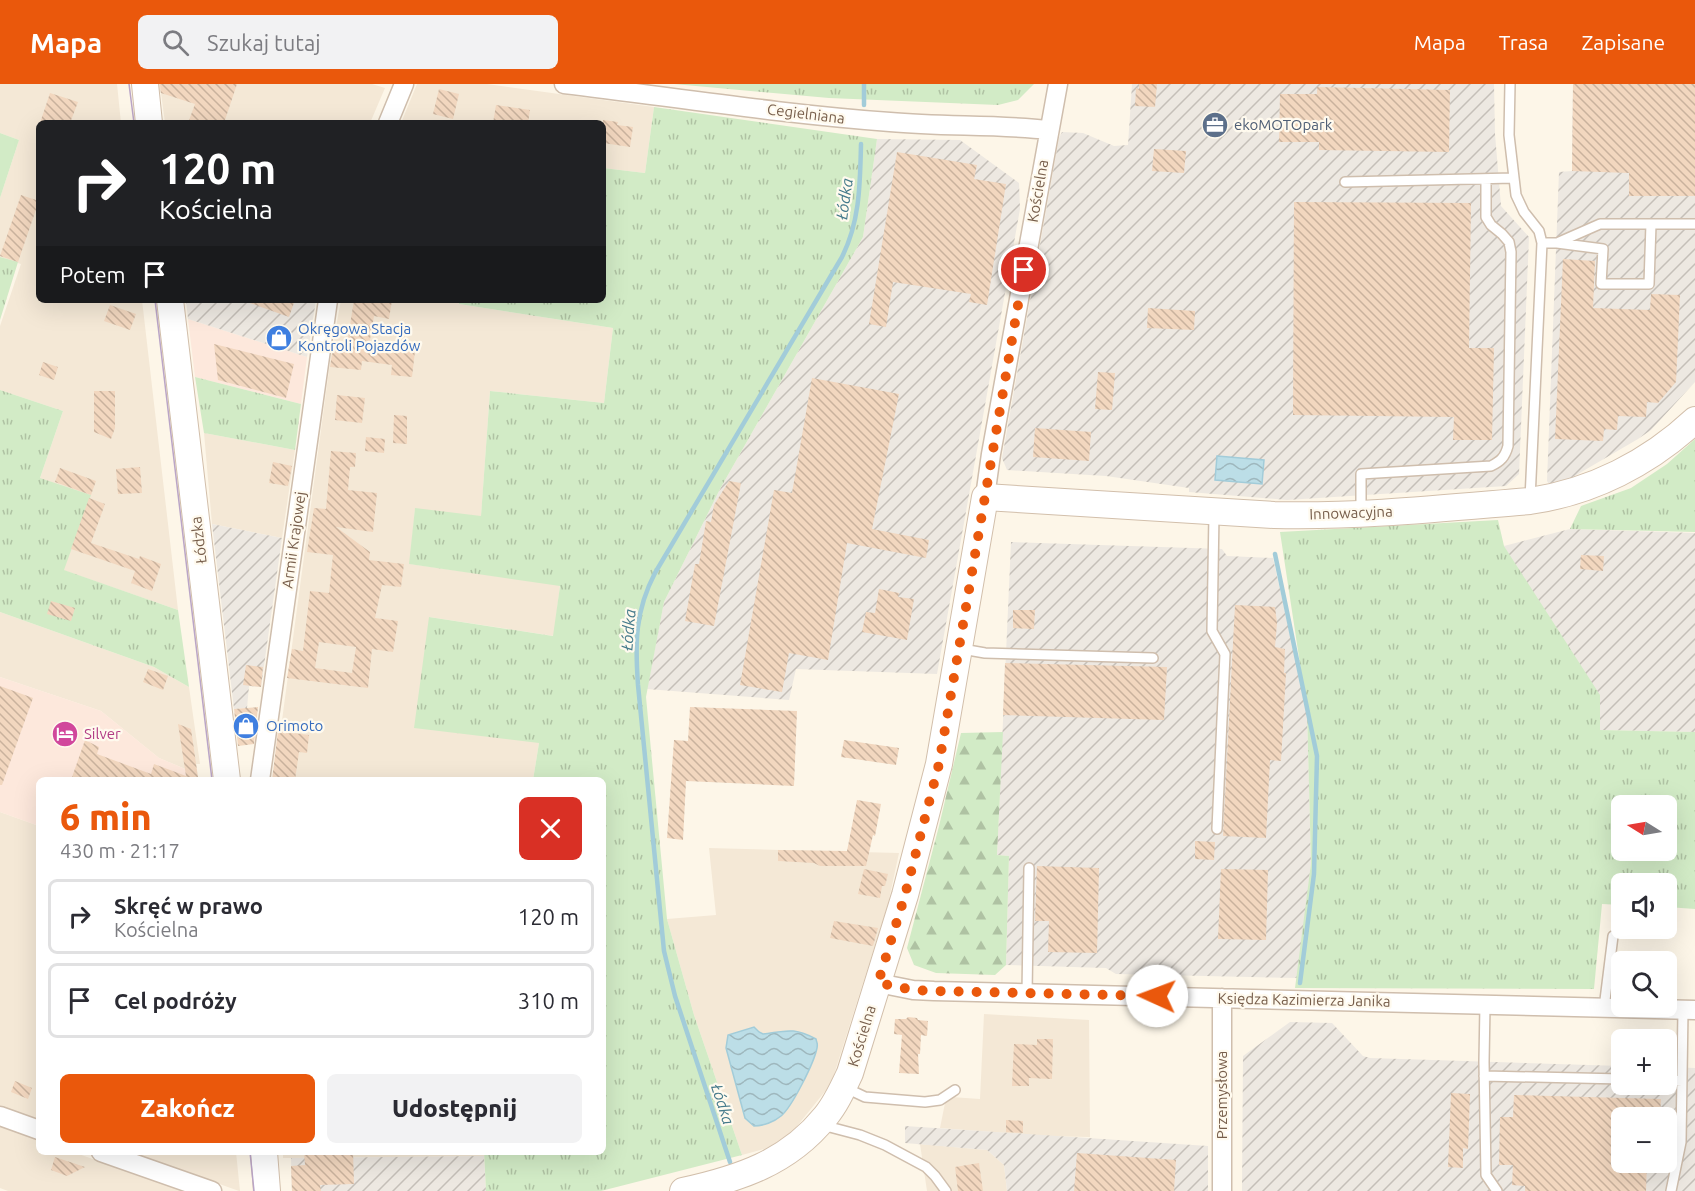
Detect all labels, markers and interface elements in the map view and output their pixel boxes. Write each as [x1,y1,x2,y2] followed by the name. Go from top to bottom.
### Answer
[138,15,558,69] search box
[159,26,192,59] icon: search
[30,27,102,58] text: Mapa
[207,30,321,55] text: Szukaj tutaj
[1414,30,1466,54] text: Mapa
[1499,30,1548,54] text: Trasa
[1581,30,1665,54] text: Zapisane
[766,100,846,127] street label: Cegielniana
[1200,110,1230,140] office icon: ekoMOTOpark
[1234,116,1333,133] place label: ekoMOTOpark
[60,144,138,222] icon: right
[159,145,276,192] text: 120 m
[1024,158,1051,224] street label: Kościelna
[832,177,856,221] water label: Łódka
[159,194,273,224] text: Kościelna
[998,244,1049,295] pin
[1007,253,1040,286] icon: arrive
[138,258,171,291] icon: arrive
[60,262,126,287] text: Potem
[298,320,421,354] place label: Okręgowa Stacja Kontroli Pojazdów
[264,323,294,353] shop icon: Okręgowa Stacja Kontroli Pojazdów
[278,490,309,589] street label: Armii Krajowej
[1309,503,1393,522] street label: Innowacyjna
[187,515,210,565] street label: Łódzka
[617,608,639,652] water label: Łódka
[231,711,261,741] shop icon: Orimoto
[266,717,323,734] place label: Orimoto
[50,719,80,749] hotel icon: Silver
[84,725,121,742] place label: Silver
[1611,795,1677,861] north arrow
[1611,795,1677,1173] map controls
[60,796,152,837] text: 6 min
[519,797,582,860] button: close
[60,839,180,862] text: 430 m · 21:17
[1611,873,1677,939] button: sound
[114,893,263,918] text: Skręć w prawo
[63,900,96,933] icon: right
[518,904,579,929] text: 120 m
[114,918,198,941] text: Kościelna
[1611,951,1677,1017] button: search
[1125,964,1189,1028] position arrow
[63,984,96,1017] icon: arrive
[114,988,237,1013] text: Cel podróży
[518,988,579,1013] text: 310 m
[1217,989,1391,1010] street label: Księdza Kazimierza Janika
[844,1003,879,1069] street label: Kościelna
[1611,1029,1677,1095] button: +
[1213,1051,1230,1139] street label: Przemysłowa
[60,1074,315,1143] button: Zakończ
[327,1074,582,1143] button: Udostępnij
[708,1081,738,1127] water label: Łódka
[1611,1107,1677,1173] button: −

